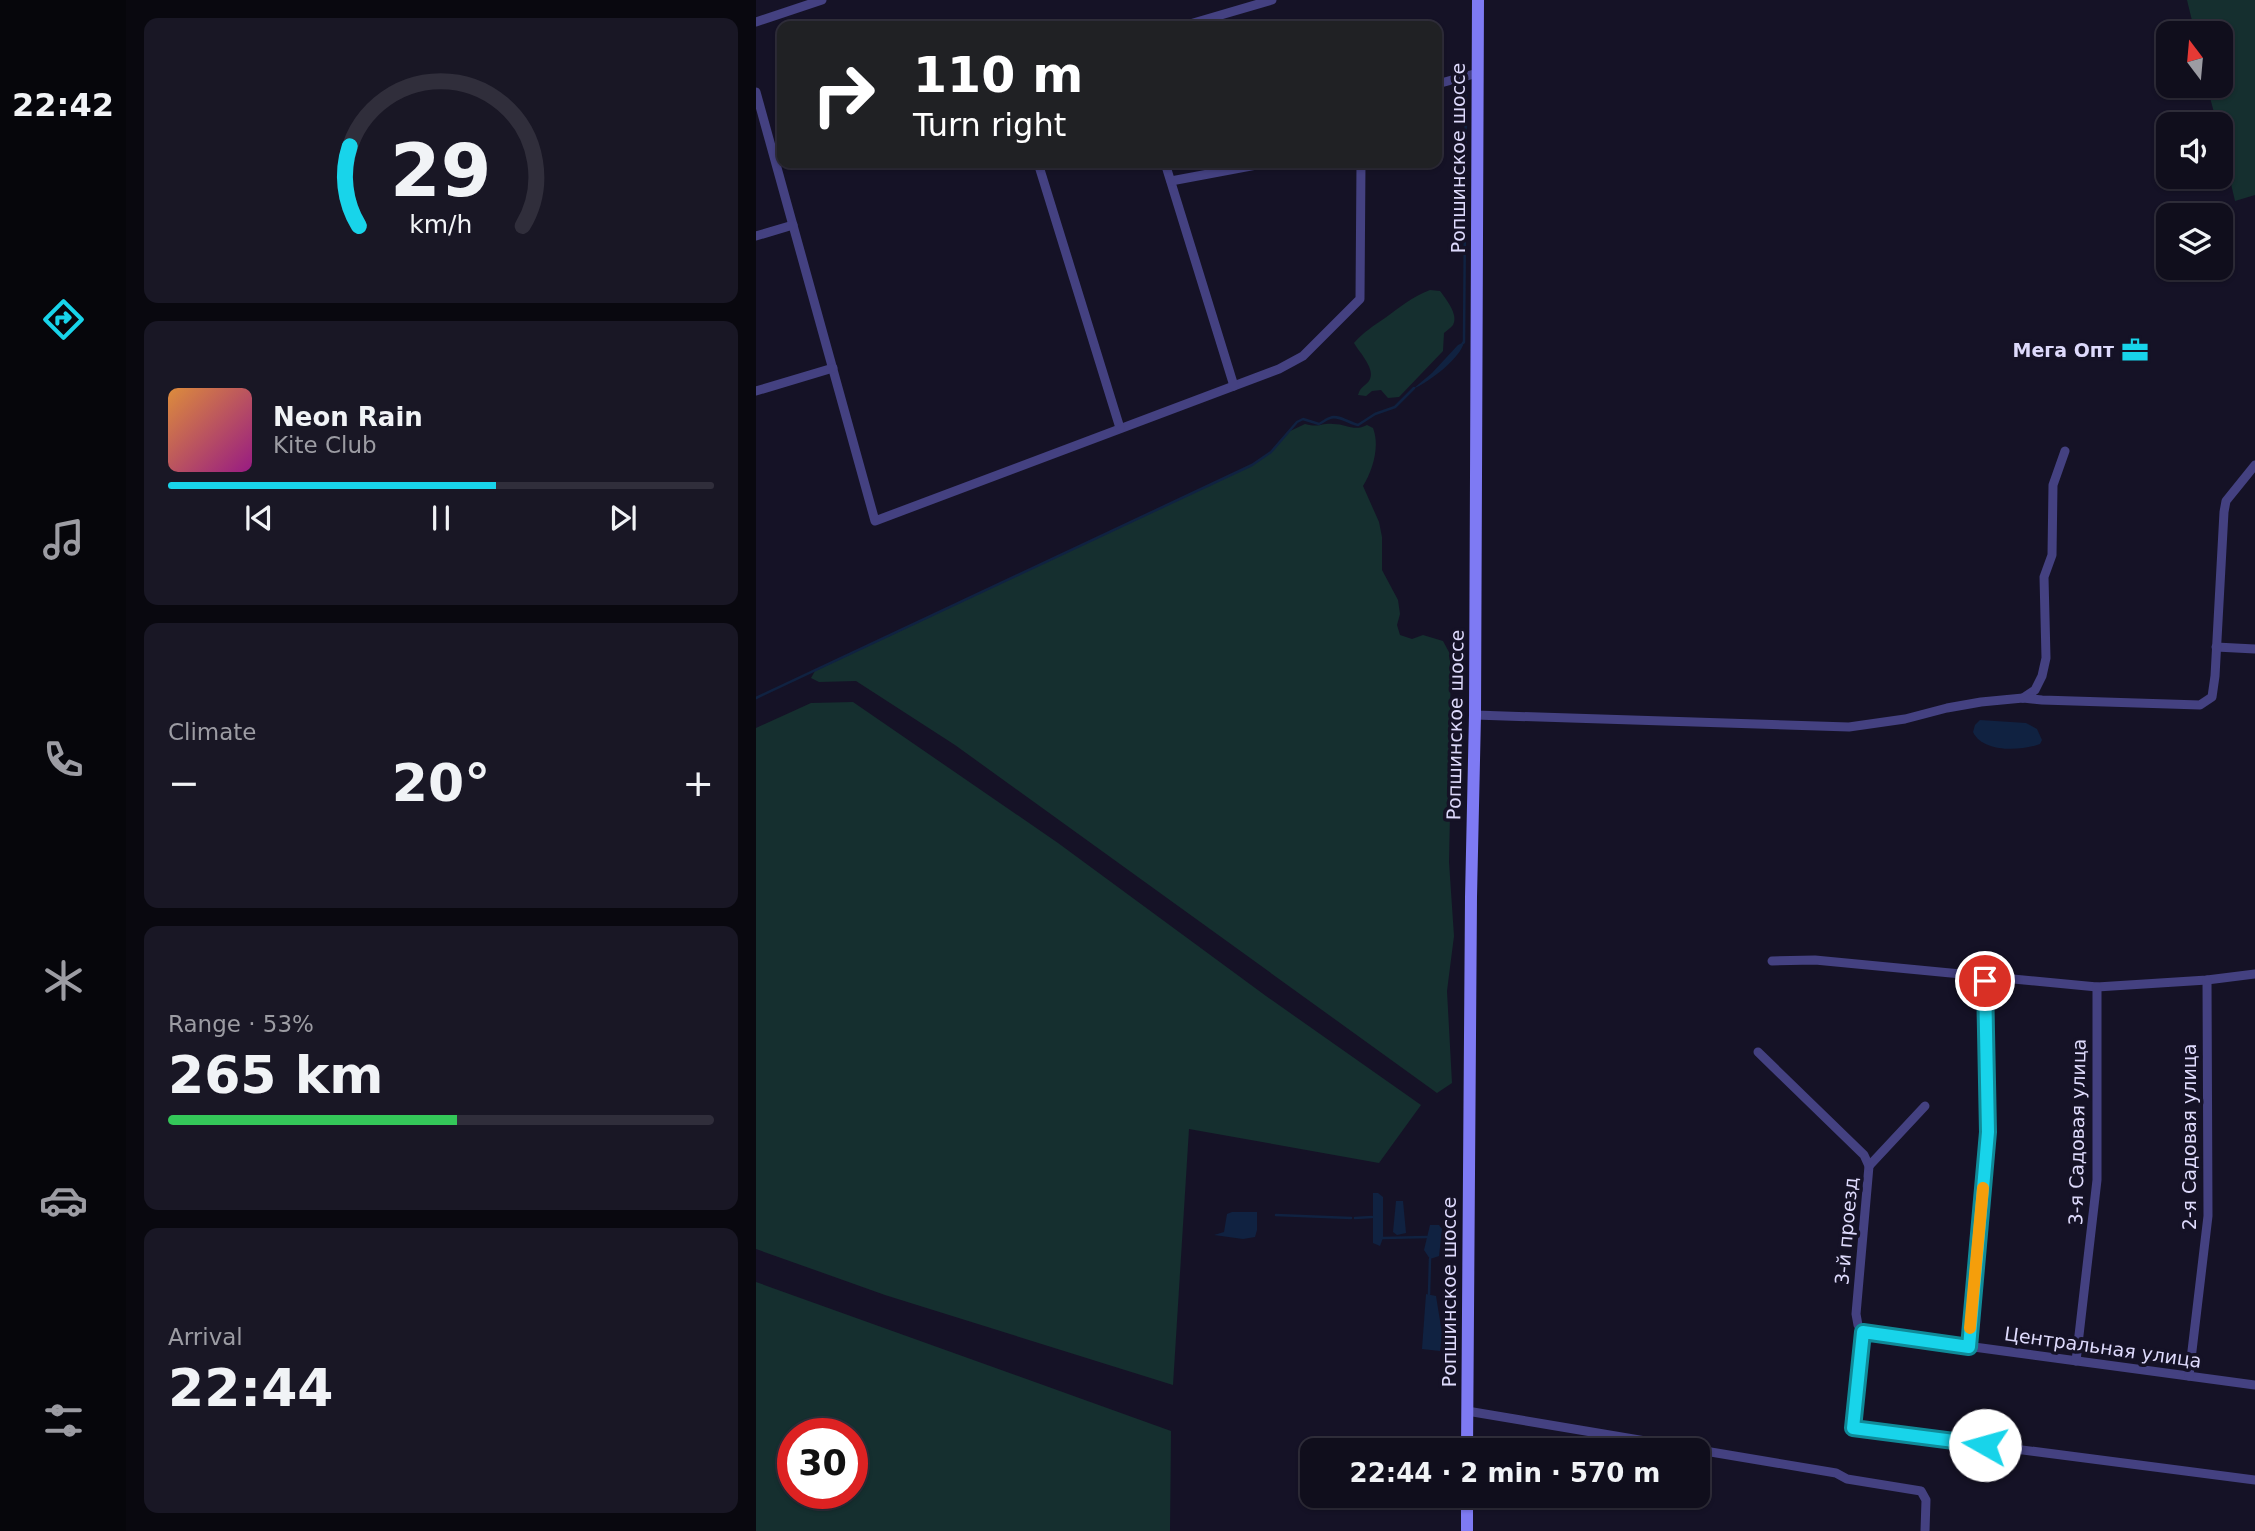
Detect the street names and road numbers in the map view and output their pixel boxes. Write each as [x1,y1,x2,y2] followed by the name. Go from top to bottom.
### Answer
[1447,63,1469,253] street label: Ропшинское шоссе
[1442,630,1468,820] street label: Ропшинское шоссе
[2064,1038,2090,1226] street label: 3-я Садовая улица
[2178,1044,2200,1230] street label: 2-я Садовая улица
[1830,1176,1862,1286] street label: 3-й проезд
[1438,1197,1460,1387] street label: Ропшинское шоссе
[2003,1322,2203,1372] street label: Центральная улица

